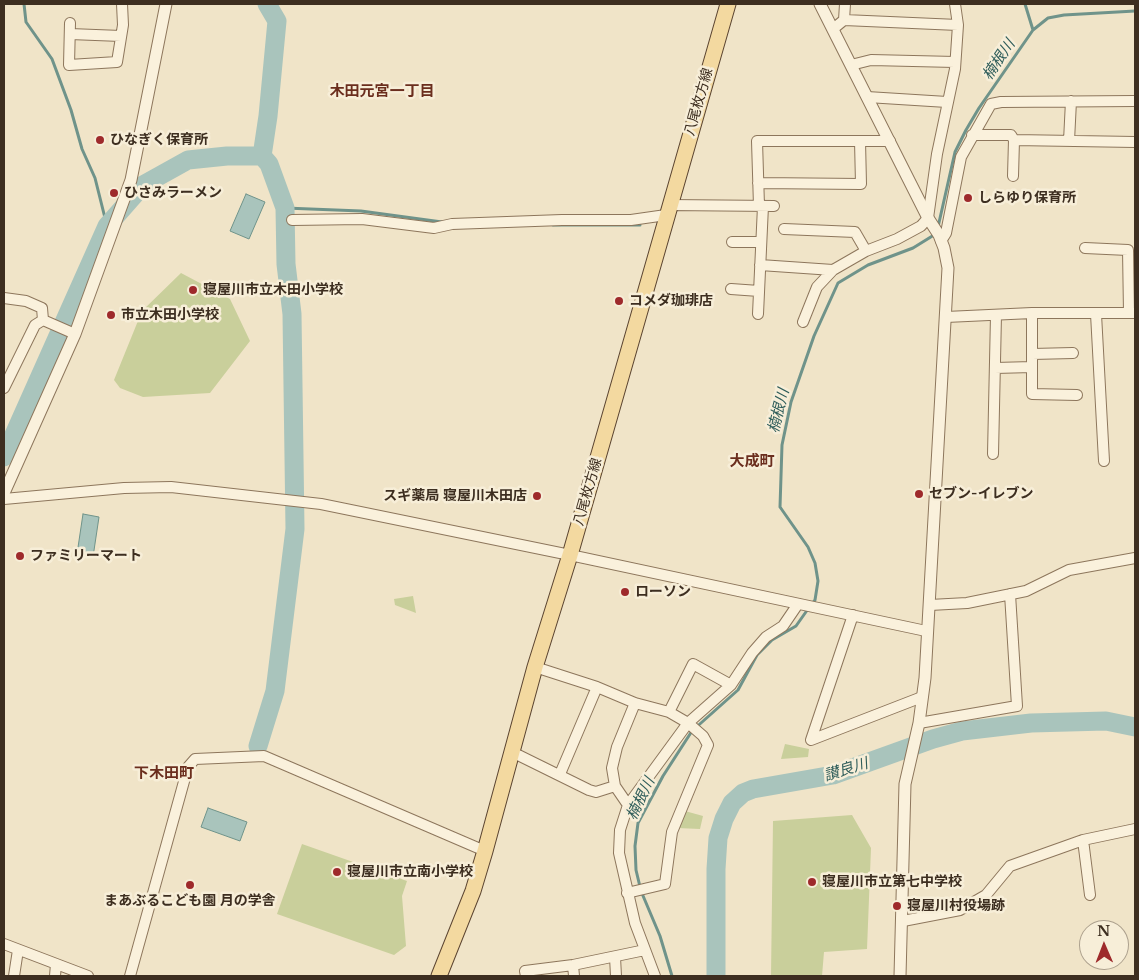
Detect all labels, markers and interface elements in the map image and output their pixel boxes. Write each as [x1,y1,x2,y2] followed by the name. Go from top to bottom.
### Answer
[979,36,1019,84] water label: 楠根川
[681,66,717,138] street label: 八尾枚方線
[330,83,434,101] district label: 木田元宮一丁目
[110,132,208,148] place label: ひなぎく保育所
[94,134,106,146] marker: ひなぎく保育所
[124,185,222,201] place label: ひさみラーメン
[108,187,120,199] marker: ひさみラーメン
[978,190,1076,206] place label: しらゆり保育所
[962,192,974,204] marker: しらゆり保育所
[203,282,343,298] place label: 寝屋川市立木田小学校
[187,284,199,296] marker: 寝屋川市立木田小学校
[629,293,713,309] place label: コメダ珈琲店
[613,295,625,307] marker: コメダ珈琲店
[121,307,219,323] place label: 市立木田小学校
[105,309,117,321] marker: 市立木田小学校
[765,387,793,435] water label: 楠根川
[730,453,774,471] district label: 大成町
[570,456,606,528] street label: 八尾枚方線
[929,486,1033,502] place label: セブン-イレブン
[383,488,527,504] place label: スギ薬局 寝屋川木田店
[913,488,925,500] marker: セブン-イレブン
[531,490,543,502] marker: スギ薬局 寝屋川木田店
[30,548,142,564] place label: ファミリーマート
[14,550,26,562] marker: ファミリーマート
[635,584,691,600] place label: ローソン
[619,586,631,598] marker: ローソン
[822,755,870,785] water label: 讃良川
[134,765,194,783] district label: 下木田町
[623,775,659,823] water label: 楠根川
[347,864,473,880] place label: 寝屋川市立南小学校
[331,866,343,878] marker: 寝屋川市立南小学校
[822,874,962,890] place label: 寝屋川市立第七中学校
[806,876,818,888] marker: 寝屋川市立第七中学校
[184,879,196,891] marker: まあぶるこども園 月の学舎
[104,893,276,909] place label: まあぶるこども園 月の学舎
[907,898,1005,914] place label: 寝屋川村役場跡
[891,900,903,912] marker: 寝屋川村役場跡
[1079,920,1129,970] north arrow
[1097,922,1110,940] text: N

